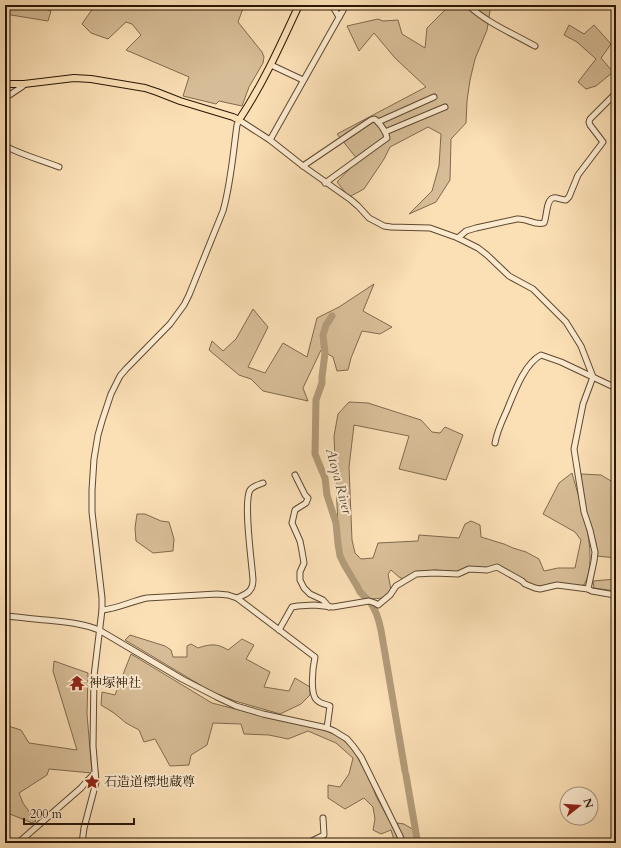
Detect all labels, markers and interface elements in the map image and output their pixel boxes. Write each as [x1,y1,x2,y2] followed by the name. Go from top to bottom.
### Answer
[321,445,357,517] water label: Atoya River
[68,674,86,692] temple icon: 神塚神社
[89,674,141,692] place label: 神塚神社
[83,773,101,791] place icon: 石造道標地蔵尊
[104,773,195,791] place label: 石造道標地蔵尊
[559,786,599,826] north arrow
[580,796,597,810] text: N
[24,800,134,826] scale bar
[30,806,63,822] text: 200 m

